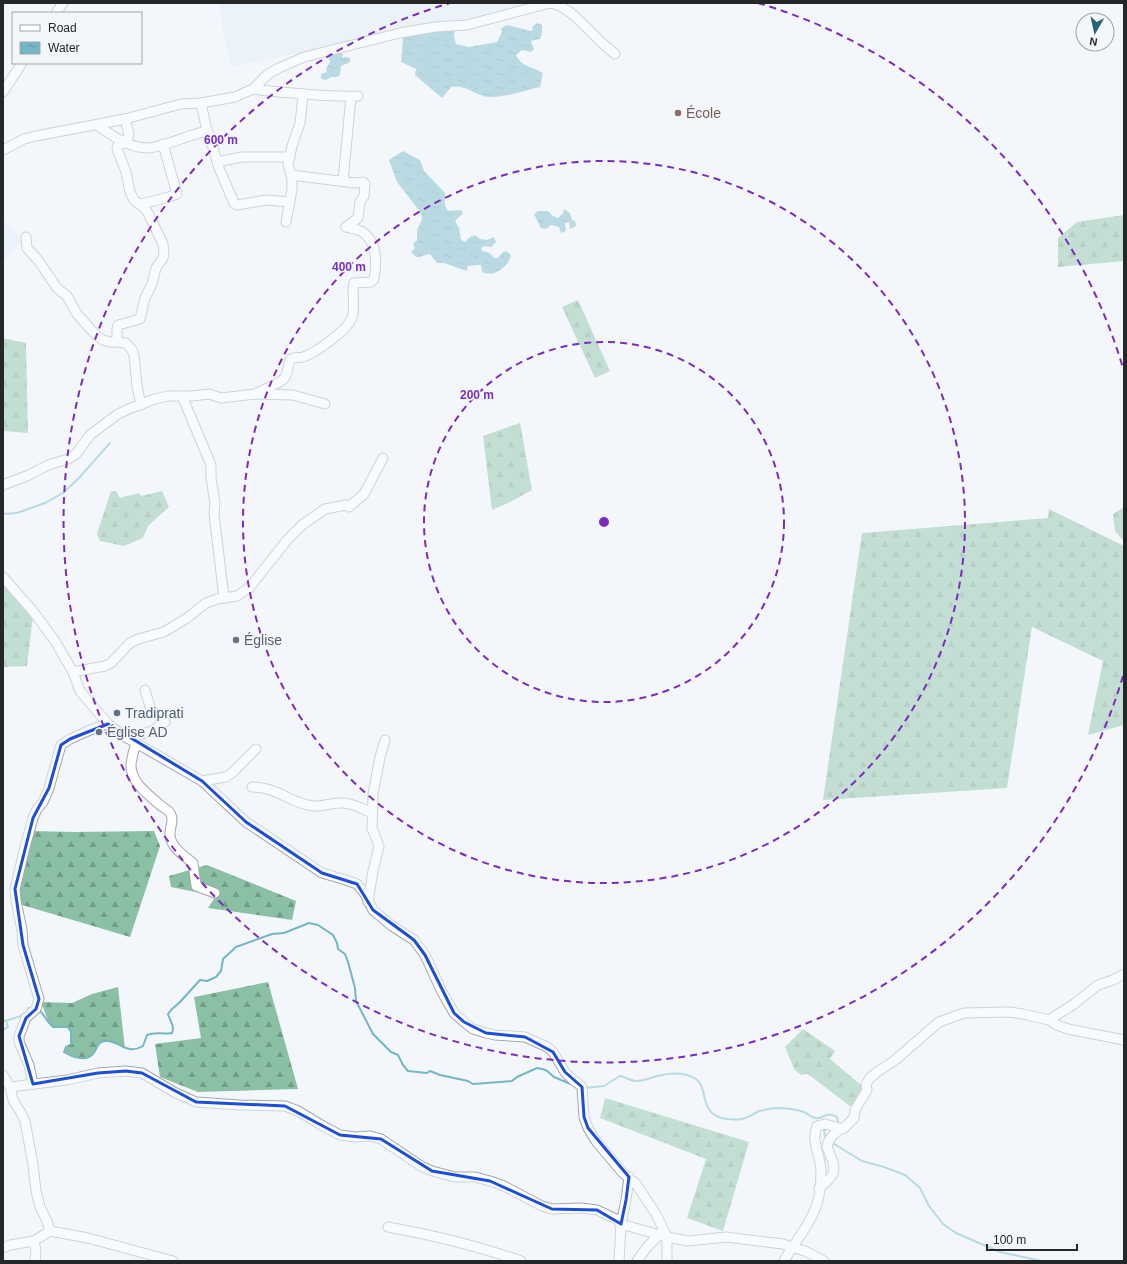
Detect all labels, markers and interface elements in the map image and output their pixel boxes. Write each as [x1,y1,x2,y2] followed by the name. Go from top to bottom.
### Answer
[12,12,142,64] legend
[1075,12,1115,52] north arrow
[48,21,77,35] text: Road
[1089,35,1098,48] text: N
[48,41,80,55] text: Water
[686,105,721,121] place label: École
[673,108,683,118] marker: École
[204,133,238,147] text: 600 m
[332,260,366,274] text: 400 m
[460,388,494,402] text: 200 m
[597,515,611,529] centre of rings
[244,632,282,648] place label: Église
[231,635,241,645] marker: Église
[125,705,184,721] place label: Tradiprati
[112,708,122,718] marker: Tradiprati
[107,724,168,740] place label: Église AD
[94,727,104,737] marker: Église AD
[987,1226,1077,1252] scale bar
[993,1233,1026,1247] text: 100 m

